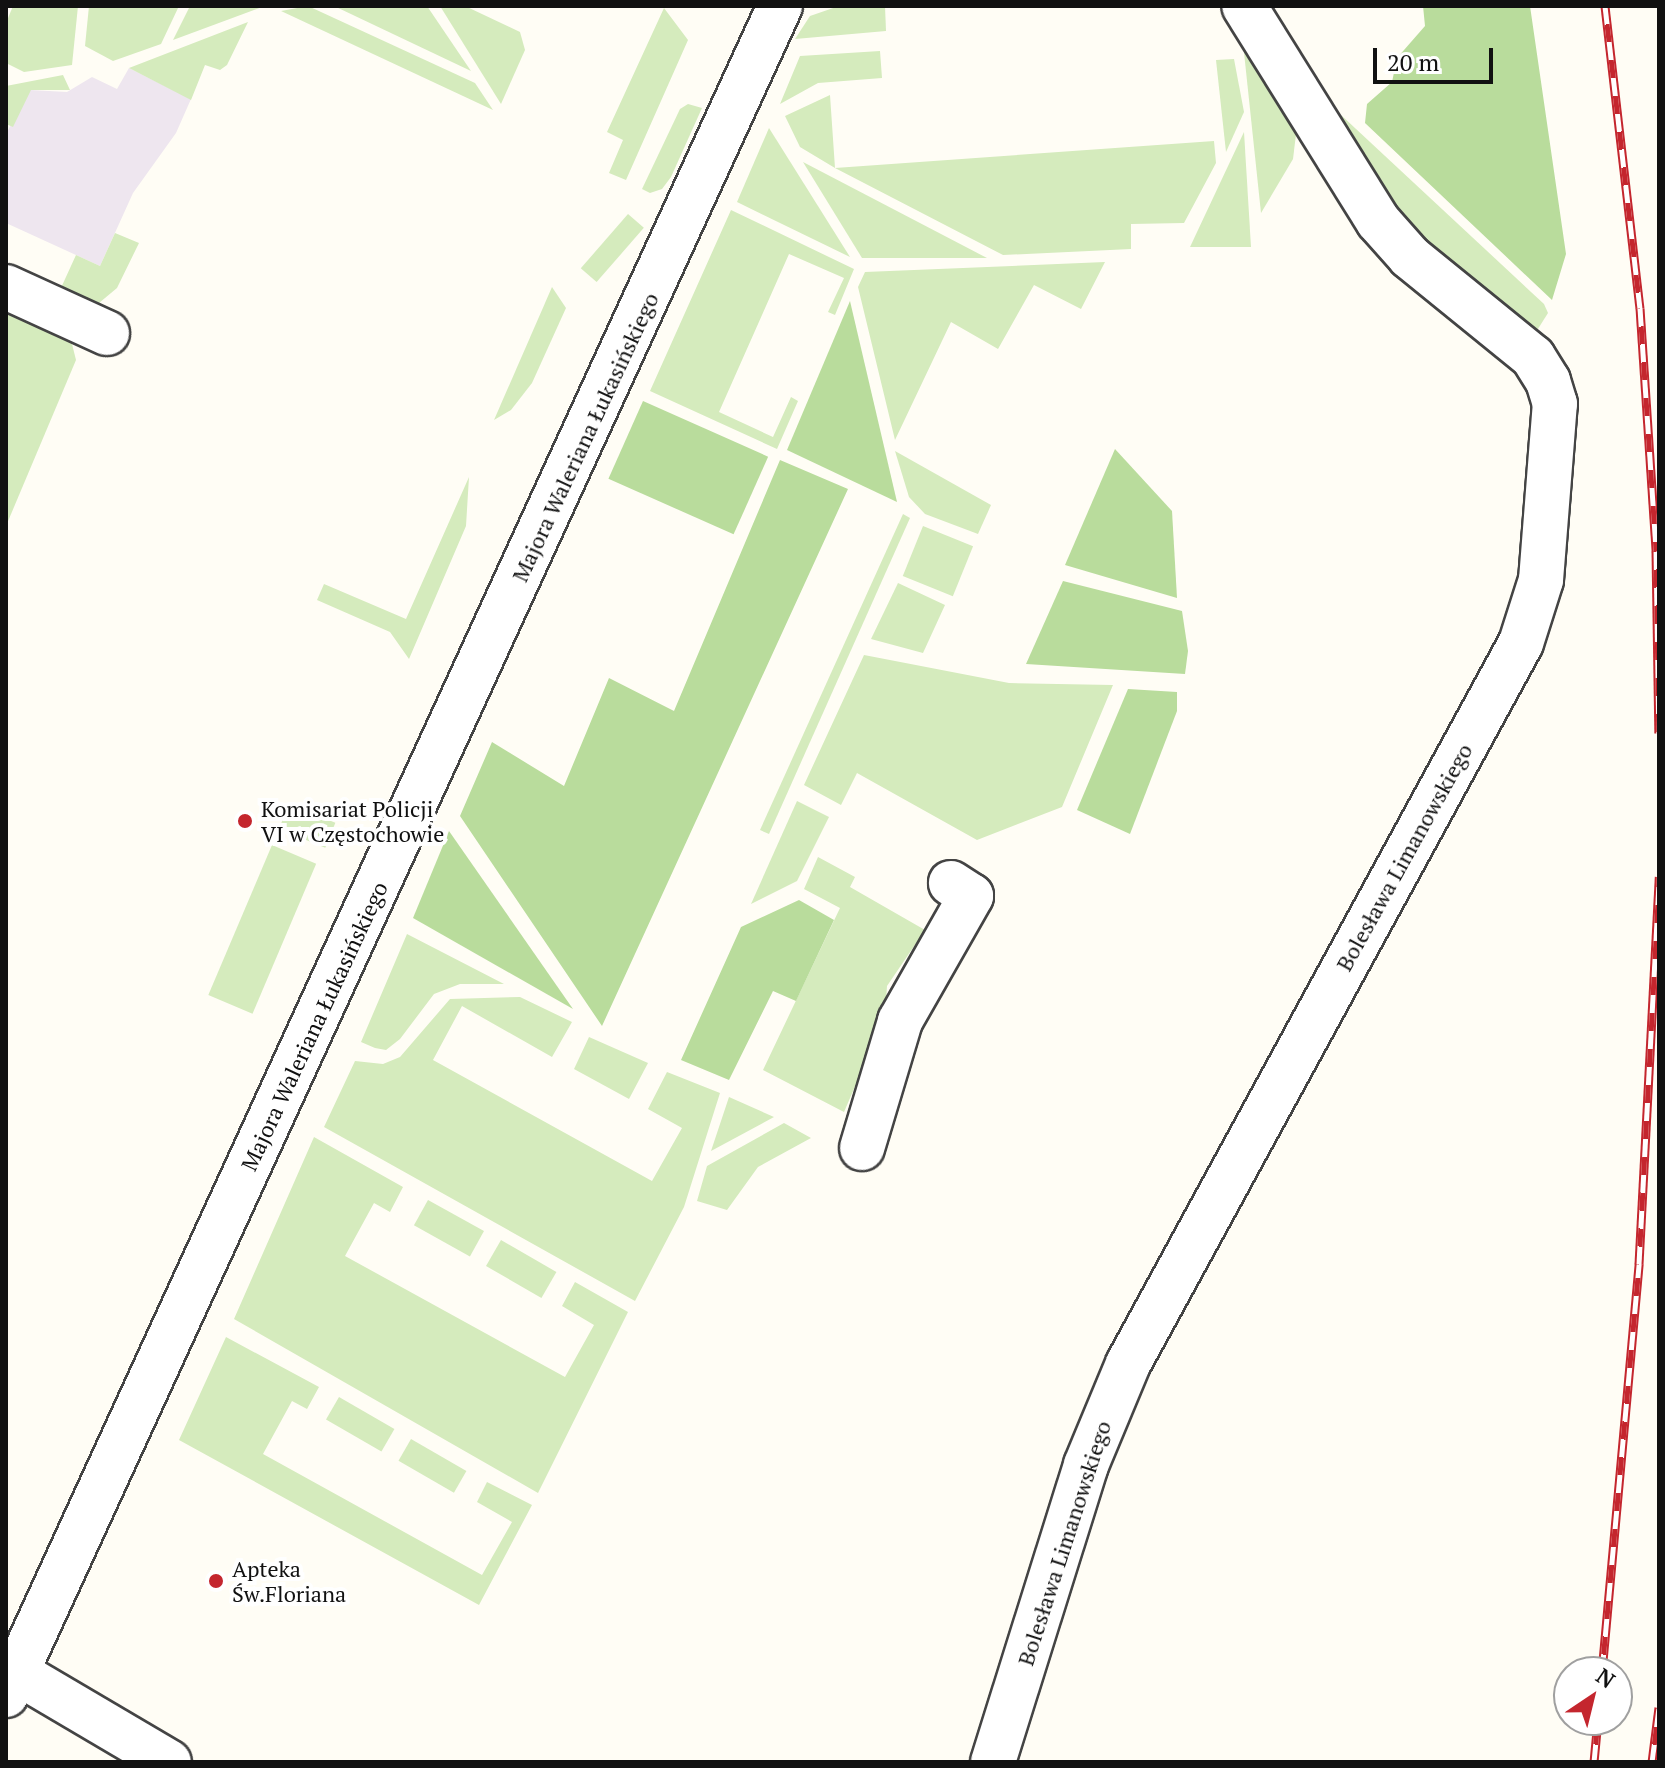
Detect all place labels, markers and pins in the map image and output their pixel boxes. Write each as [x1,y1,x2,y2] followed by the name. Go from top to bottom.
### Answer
[261,795,444,846] place label: Komisariat Policji VI w Częstochowie
[236,812,254,830] marker: Komisariat Policji VI w Częstochowie
[232,1555,346,1606] place label: Apteka Św.Floriana
[207,1572,225,1590] marker: Apteka Św.Floriana

